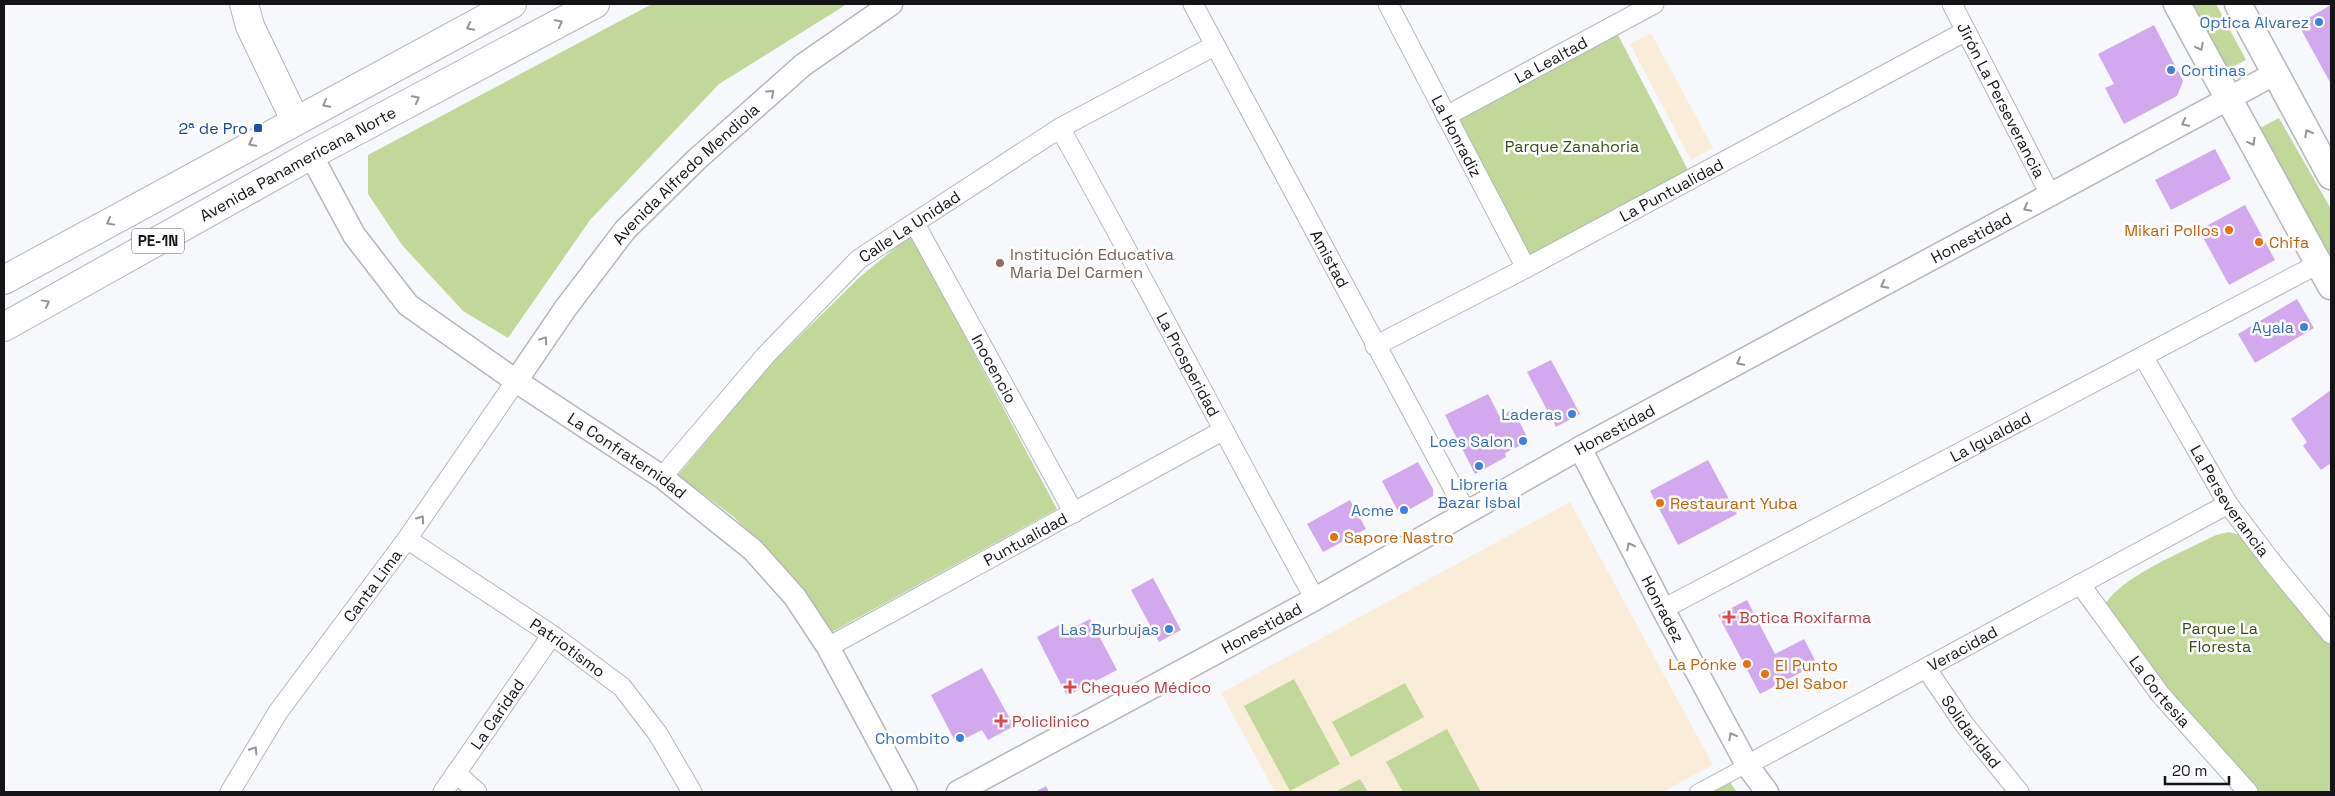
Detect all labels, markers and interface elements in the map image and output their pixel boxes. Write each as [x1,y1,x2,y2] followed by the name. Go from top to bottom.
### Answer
[2200,12,2309,33] place label: Optica Alvarez
[2313,16,2325,28] marker: Optica Alvarez
[554,19,563,29] one-way arrow
[1952,19,2050,182] street label: Jirón La Perseverancia
[466,21,475,31] one-way arrow
[1511,32,1591,88] street label: La Lealtad
[2194,42,2204,51] one-way arrow
[2181,60,2246,81] place label: Cortinas
[2165,64,2177,76] marker: Cortinas
[766,90,775,99] one-way arrow
[1427,92,1487,181] street label: La Honradiz
[411,95,420,105] one-way arrow
[323,98,332,108] one-way arrow
[608,99,764,249] street label: Avenida Alfredo Mendiola
[196,102,400,226] street label: Avenida Panamericana Norte
[2182,117,2191,127] one-way arrow
[178,118,248,139] place label: 2ª de Pro
[252,122,264,134] marker: 2ª de Pro
[2304,130,2314,139] one-way arrow
[1505,136,1639,157] park label: Parque Zanahoria
[249,137,258,147] one-way arrow
[2245,137,2255,146] one-way arrow
[1616,154,1727,227] street label: La Puntualidad
[855,186,964,267] street label: Calle La Unidad
[2023,202,2032,212] one-way arrow
[1927,207,2015,268] street label: Honestidad
[106,215,115,225] one-way arrow
[2124,220,2219,241] place label: Mikari Pollos
[2223,224,2235,236] marker: Mikari Pollos
[1305,226,1353,291] street label: Amistad
[132,228,184,254] road number: PE-1N
[2269,232,2309,253] place label: Chifa
[2253,236,2265,248] marker: Chifa
[1010,244,1174,283] place label: Institución Educativa Maria Del Carmen
[994,257,1006,269] marker: Institución Educativa Maria Del Carmen
[1880,279,1889,289] one-way arrow
[41,299,50,309] one-way arrow
[1151,309,1224,420] street label: La Prosperidad
[2252,317,2294,338] place label: Ayala
[2298,321,2310,333] marker: Ayala
[967,331,1022,407] street label: Inocencio
[538,336,547,346] one-way arrow
[1737,356,1746,366] one-way arrow
[1570,400,1659,460] street label: Honestidad
[1501,404,1562,425] place label: Laderas
[1946,407,2035,467] street label: La Igualdad
[563,408,691,504] street label: La Confraternidad
[1566,408,1578,420] marker: Laderas
[1430,431,1513,452] place label: Loes Salon
[1517,435,1529,447] marker: Loes Salon
[2185,441,2274,561] street label: La Perseverancia
[1473,460,1485,472] marker: Libreria Bazar Isbal
[1437,474,1521,513] place label: Libreria Bazar Isbal
[1670,493,1798,514] place label: Restaurant Yuba
[1654,497,1666,509] marker: Restaurant Yuba
[1351,500,1394,521] place label: Acme
[1398,504,1410,516] marker: Acme
[980,508,1071,571] street label: Puntualidad
[415,515,424,524] one-way arrow
[1344,527,1454,548] place label: Sapore Nastro
[1328,531,1340,543] marker: Sapore Nastro
[1626,543,1636,552] one-way arrow
[339,545,407,626] street label: Canta Lima
[1636,572,1689,646] street label: Honradez
[1218,598,1306,659] street label: Honestidad
[1739,607,1871,628] place label: Botica Roxifarma
[1723,611,1735,623] marker: Botica Roxifarma
[526,613,610,682] street label: Patriotismo
[2182,618,2258,657] park label: Parque La Floresta
[1061,619,1159,640] place label: Las Burbujas
[1924,621,2001,676] street label: Veracidad
[1163,623,1175,635] marker: Las Burbujas
[2125,652,2195,732] street label: La Cortesia
[1668,654,1737,675] place label: La Pónke
[1775,655,1848,694] place label: El Punto Del Sabor
[1741,658,1753,670] marker: La Pónke
[1759,668,1771,680] marker: El Punto Del Sabor
[466,675,529,754] street label: La Caridad
[1081,677,1211,698] place label: Chequeo Médico
[1063,680,1077,694] marker: Chequeo Médico
[1936,691,2006,773] street label: Solidaridad
[1012,711,1090,732] place label: Policlinico
[994,714,1008,728] marker: Policlinico
[875,728,950,749] place label: Chombito
[954,732,966,744] marker: Chombito
[1728,732,1738,741] one-way arrow
[248,746,258,755] one-way arrow
[2165,754,2229,786] scale bar
[2172,761,2207,780] text: 20 m

